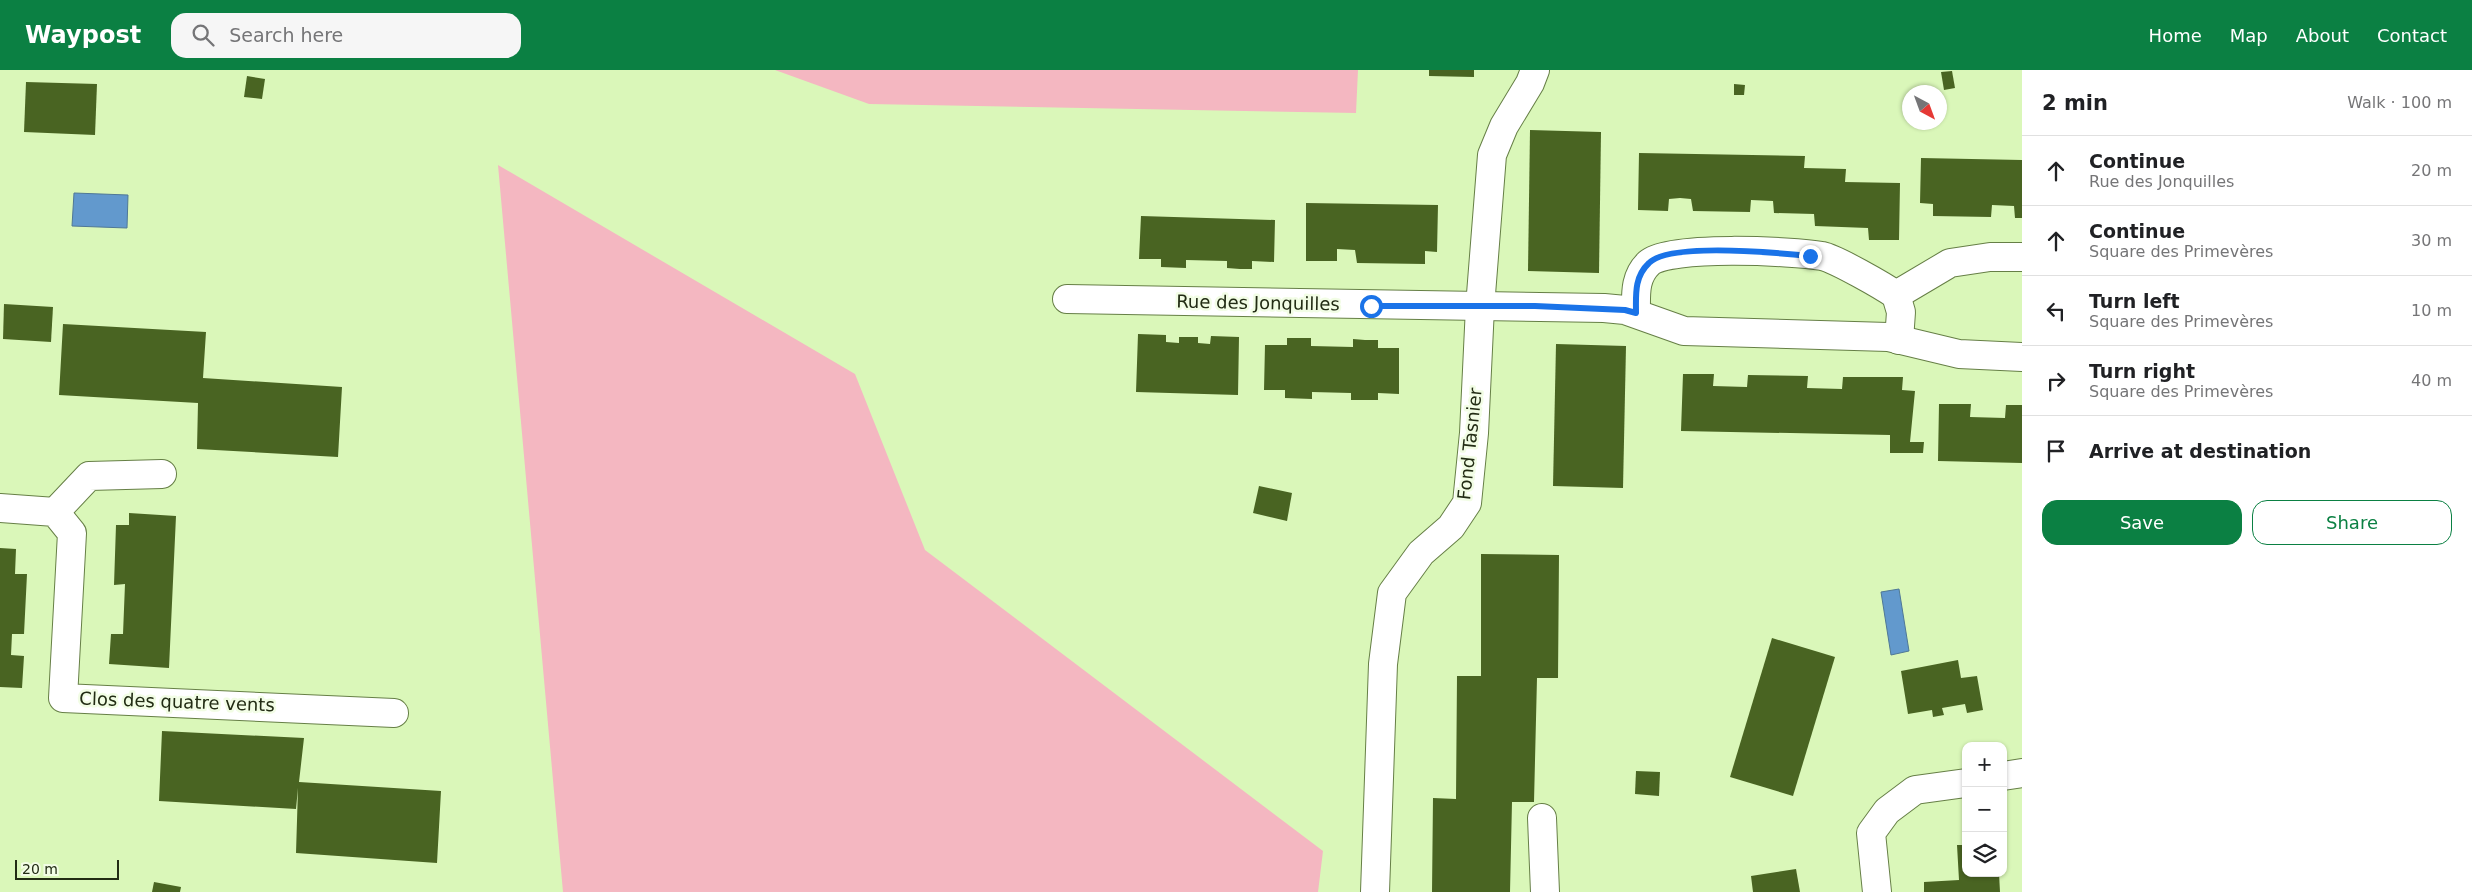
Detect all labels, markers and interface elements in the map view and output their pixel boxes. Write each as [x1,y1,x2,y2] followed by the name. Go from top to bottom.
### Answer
[171,13,521,58] search box
[25,21,141,49] text: Waypost
[189,21,217,49] icon: search
[229,24,343,46] text: Search here
[2149,25,2202,46] text: Home
[2230,25,2268,46] text: Map
[2296,25,2349,46] text: About
[2377,25,2447,46] text: Contact
[1902,85,1947,130] north arrow
[2042,91,2108,115] text: 2 min
[2347,93,2452,112] text: Walk · 100 m
[2089,150,2185,172] text: Continue
[2042,157,2070,185] icon: ahead
[2411,161,2452,180] text: 20 m
[2089,172,2234,191] text: Rue des Jonquilles
[2089,220,2185,242] text: Continue
[2042,227,2070,255] icon: ahead
[2411,231,2452,250] text: 30 m
[2089,242,2273,261] text: Square des Primevères
[1799,245,1822,268] route end
[2089,290,2180,312] text: Turn left
[1176,291,1340,314] street label: Rue des Jonquilles
[1360,295,1383,318] route start
[2042,297,2070,325] icon: left
[2411,301,2452,320] text: 10 m
[2089,312,2273,331] text: Square des Primevères
[2089,360,2195,382] text: Turn right
[2042,367,2070,395] icon: right
[2411,371,2452,390] text: 40 m
[2089,382,2273,401] text: Square des Primevères
[1453,386,1486,501] street label: Fond Tasnier
[2042,437,2070,465] icon: arrive
[2089,440,2311,462] text: Arrive at destination
[2042,500,2242,545] button: Save
[2252,500,2452,545] button: Share
[79,688,275,715] street label: Clos des quatre vents
[1962,742,2007,877] map controls
[1962,742,2007,787] button: +
[1962,787,2007,832] button: −
[1962,832,2007,877] button: layers
[15,857,119,880] scale bar
[22,861,58,877] text: 20 m

